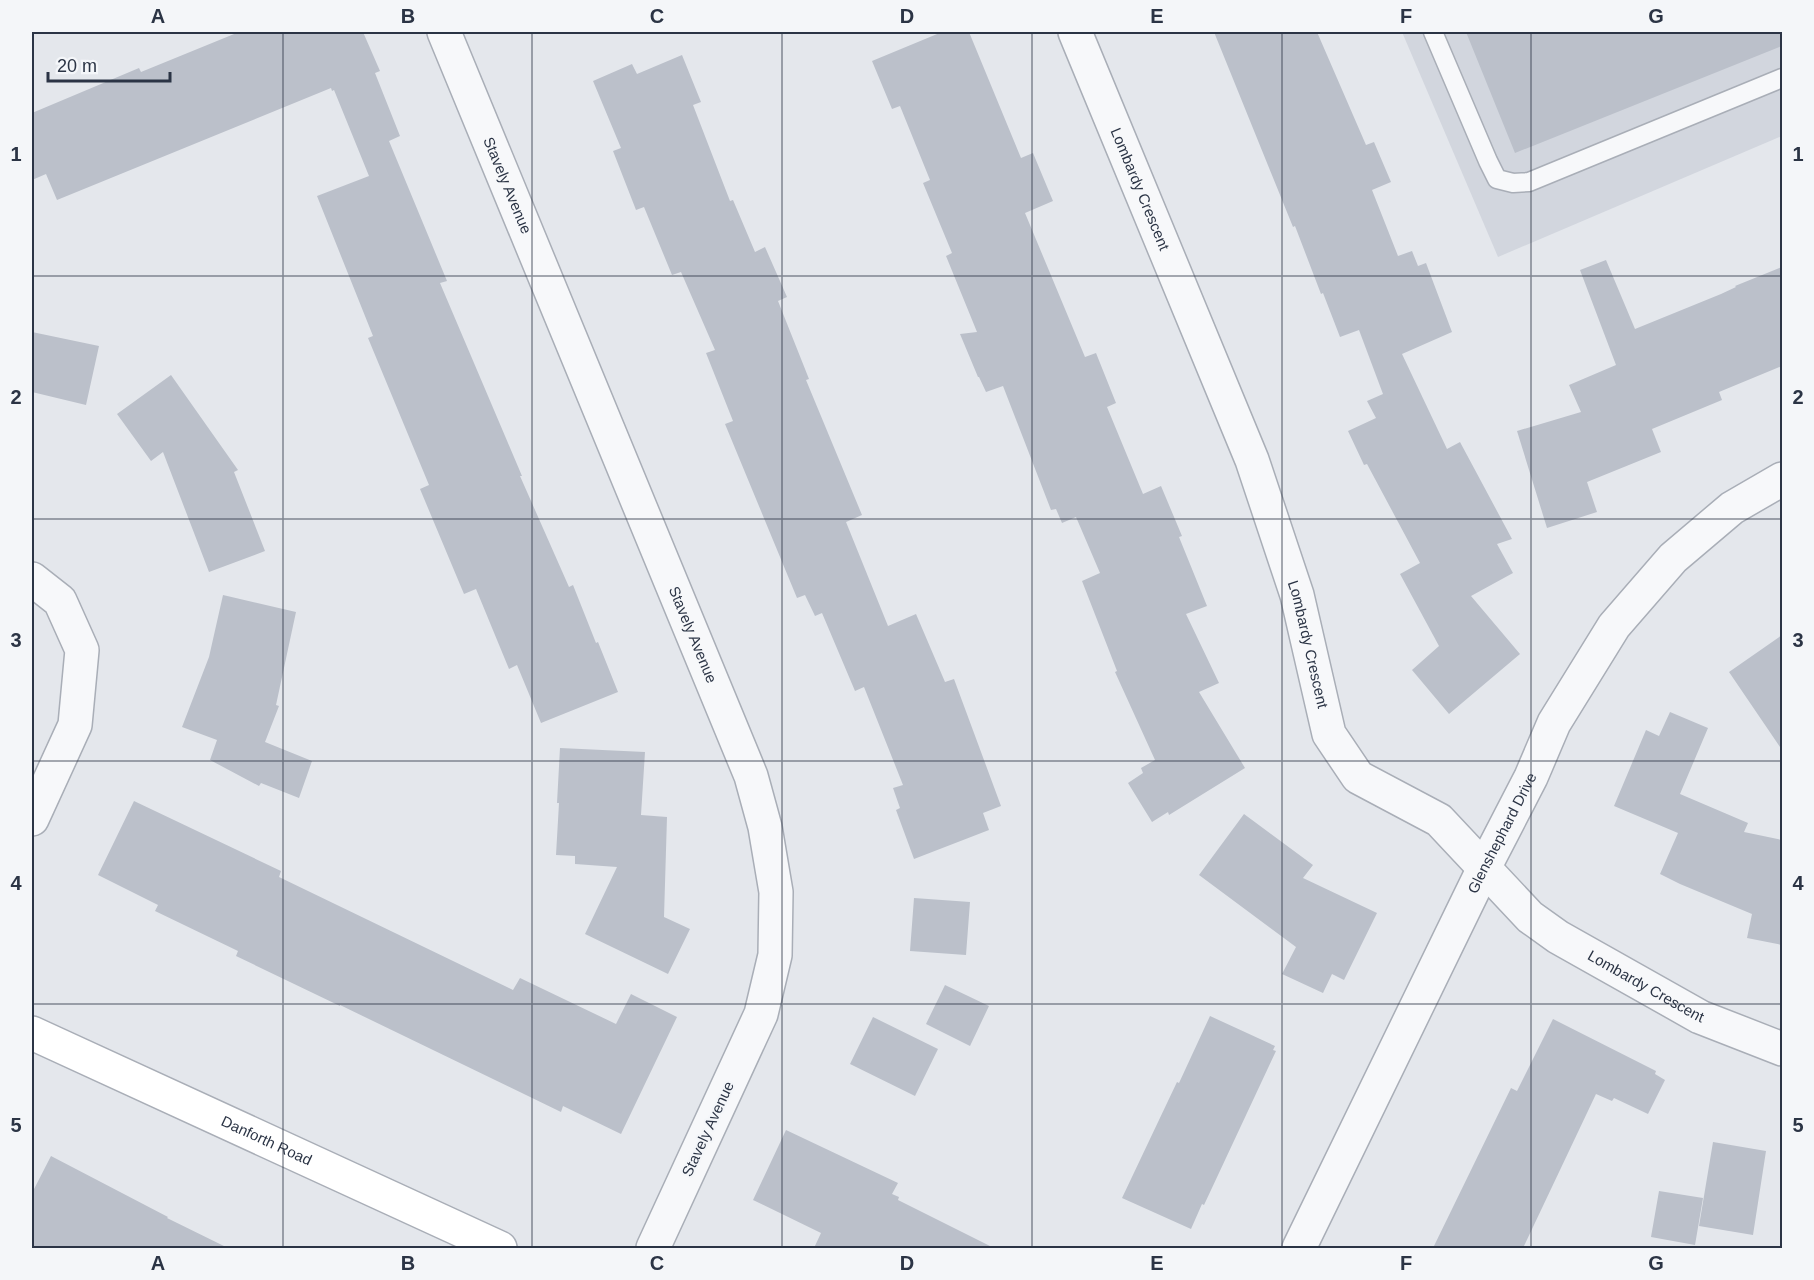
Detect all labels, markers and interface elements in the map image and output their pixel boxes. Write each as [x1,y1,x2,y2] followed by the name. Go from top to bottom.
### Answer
[151,5,165,27] text: A
[401,5,415,27] text: B
[650,5,664,27] text: C
[900,5,914,27] text: D
[1150,5,1164,27] text: E
[1400,5,1412,27] text: F
[1648,5,1664,27] text: G
[48,45,170,83] scale bar
[57,56,97,76] text: 20 m
[1108,125,1174,253] street label: Lombardy Crescent
[480,134,535,236] street label: Stavely Avenue
[10,143,22,165] text: 1
[1792,143,1804,165] text: 1
[10,386,22,408] text: 2
[1792,386,1804,408] text: 2
[1285,578,1332,711] street label: Lombardy Crescent
[666,584,721,685] street label: Stavely Avenue
[10,629,22,651] text: 3
[1792,629,1804,651] text: 3
[1464,770,1540,896] street label: Glenshephard Drive
[10,872,22,894] text: 4
[1792,872,1804,894] text: 4
[1585,947,1707,1026] street label: Lombardy Crescent
[678,1078,737,1179] street label: Stavely Avenue
[219,1112,315,1168] street label: Danforth Road
[10,1114,22,1136] text: 5
[1792,1114,1804,1136] text: 5
[151,1252,165,1274] text: A
[401,1252,415,1274] text: B
[650,1252,664,1274] text: C
[900,1252,914,1274] text: D
[1150,1252,1164,1274] text: E
[1400,1252,1412,1274] text: F
[1648,1252,1664,1274] text: G

